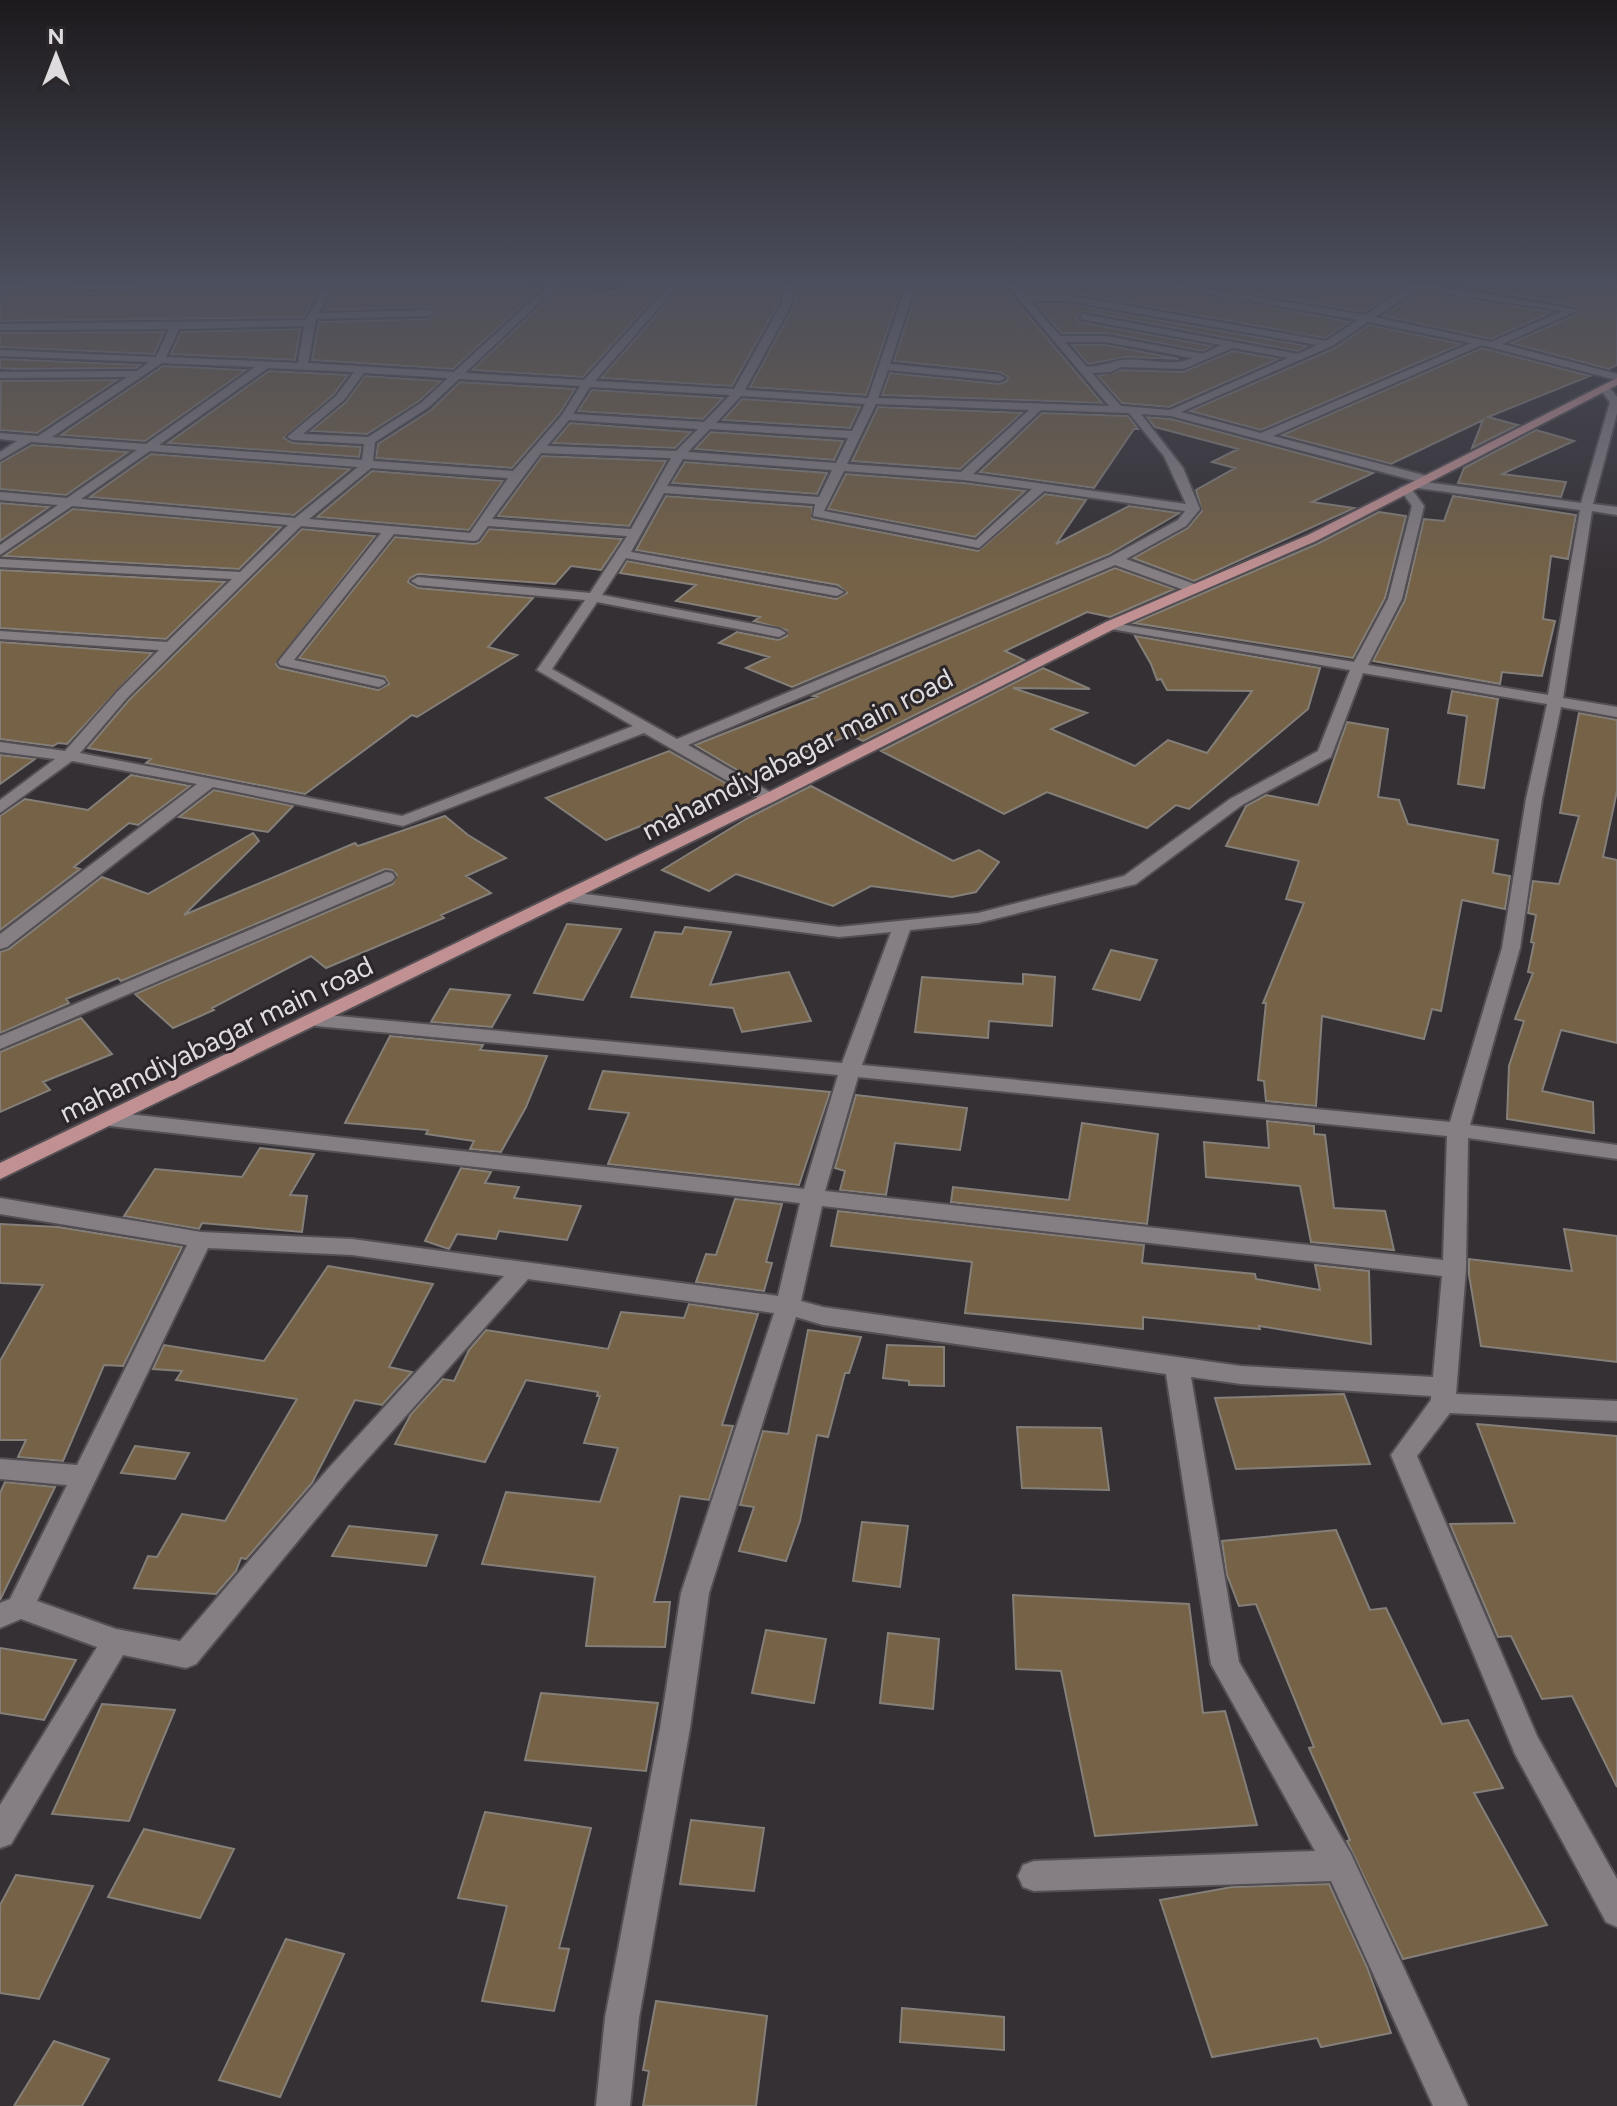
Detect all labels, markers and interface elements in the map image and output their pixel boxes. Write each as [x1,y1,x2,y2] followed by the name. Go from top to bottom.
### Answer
[16,16,96,96] north arrow
[47,23,65,50] text: N
[636,661,958,847] street label: mahamdiyabagar main road
[54,948,378,1130] street label: mahamdiyabagar main road

